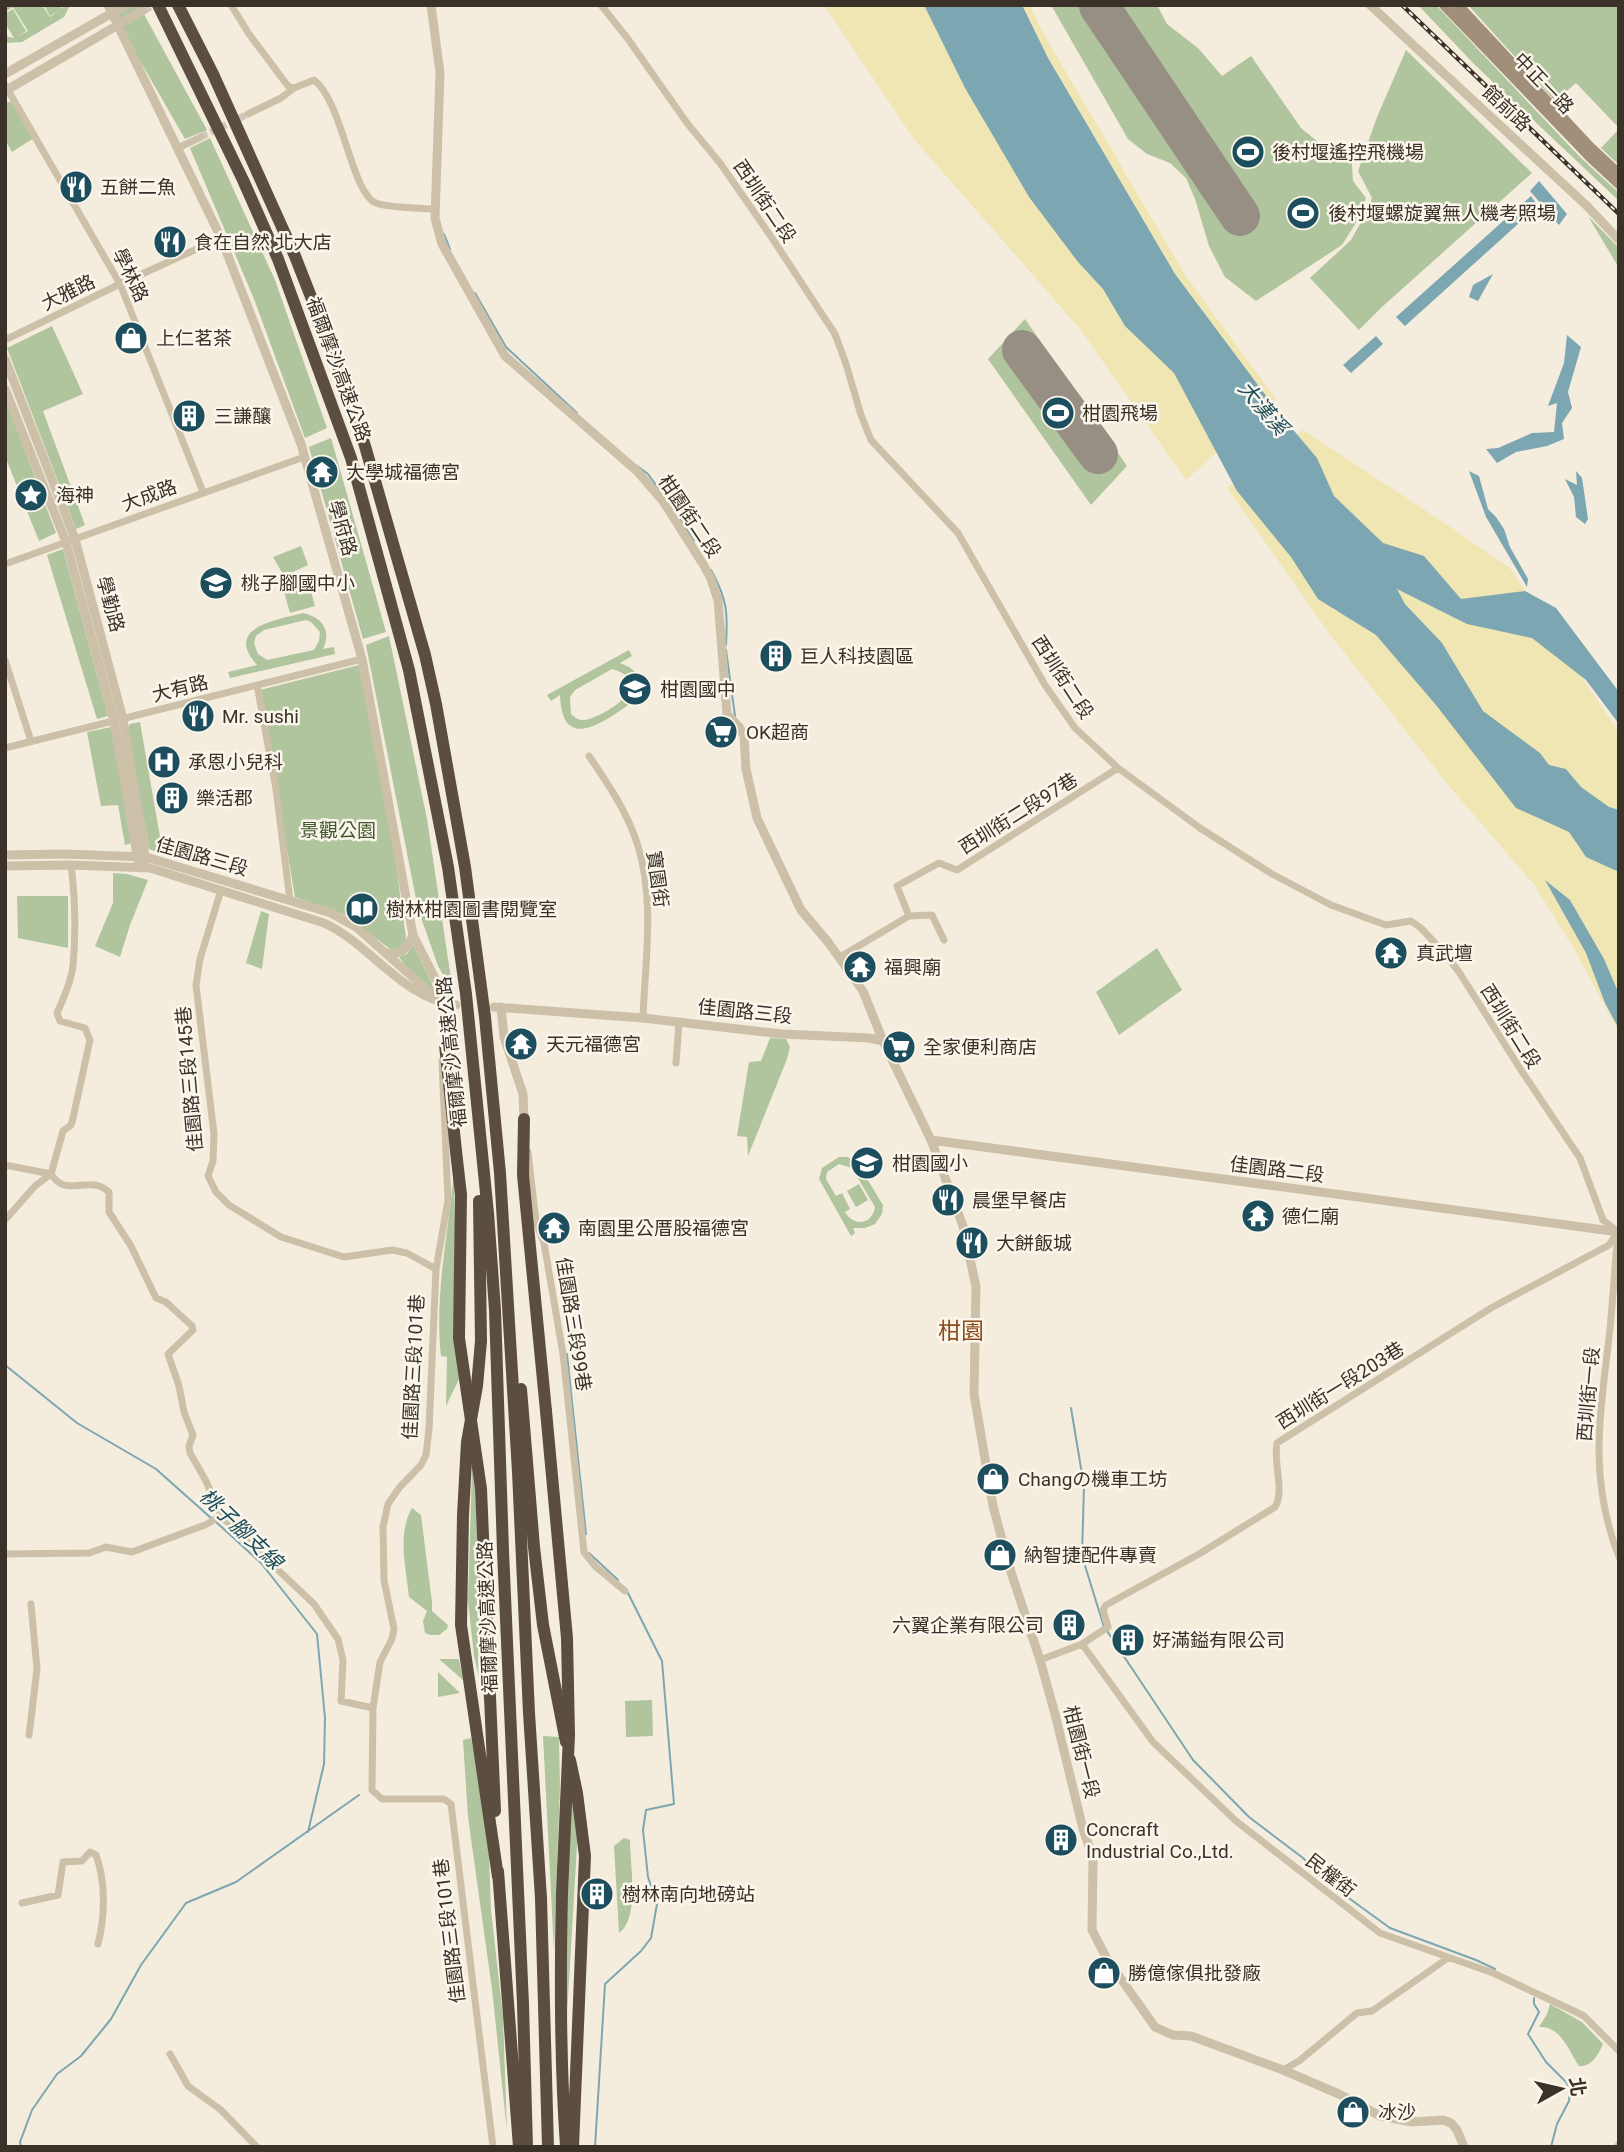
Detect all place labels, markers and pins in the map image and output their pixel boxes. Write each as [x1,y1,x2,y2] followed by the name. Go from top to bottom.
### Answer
[1229,133,1267,171] sports icon: 後村堰遙控飛機場
[1272,141,1424,164] place label: 後村堰遙控飛機場
[57,168,95,206] restaurant icon: 五餅二魚
[100,176,176,199] place label: 五餅二魚
[1284,194,1322,232] sports icon: 後村堰螺旋翼無人機考照場
[1328,202,1556,225] place label: 後村堰螺旋翼無人機考照場
[151,223,189,261] restaurant icon: 食在自然 北大店
[194,231,332,254] place label: 食在自然 北大店
[112,319,150,357] shop icon: 上仁茗茶
[156,327,232,350] place label: 上仁茗茶
[1039,394,1077,432] sports icon: 柑園飛場
[170,397,208,435] building icon: 三謙釀
[1082,402,1158,425] place label: 柑園飛場
[214,405,271,428] place label: 三謙釀
[303,453,341,491] temple icon: 大學城福德宮
[346,461,460,484] place label: 大學城福德宮
[12,476,50,514] place icon: 海神
[56,484,94,507] place label: 海神
[197,564,235,602] school or university icon: 桃子腳國中小
[241,572,355,595] place label: 桃子腳國中小
[757,637,795,675] building icon: 巨人科技園區
[800,645,914,668] place label: 巨人科技園區
[616,670,654,708] school or university icon: 柑園國中
[660,678,736,701] place label: 柑園國中
[179,697,217,735] restaurant icon: Mr. sushi
[222,705,299,728] place label: Mr. sushi
[702,713,740,751] supermarket icon: OK超商
[746,721,809,744] place label: OK超商
[145,743,183,781] hospital icon: 承恩小兒科
[188,751,283,774] place label: 承恩小兒科
[153,779,191,817] building icon: 樂活郡
[196,787,253,810] place label: 樂活郡
[343,890,381,928] library icon: 樹林柑園圖書閱覽室
[386,898,557,921] place label: 樹林柑園圖書閱覽室
[1372,934,1410,972] temple icon: 真武壇
[1416,942,1473,965] place label: 真武壇
[841,948,879,986] temple icon: 福興廟
[884,956,941,979] place label: 福興廟
[502,1025,540,1063] temple icon: 天元福德宮
[880,1028,918,1066] supermarket icon: 全家便利商店
[546,1033,641,1056] place label: 天元福德宮
[923,1036,1037,1059] place label: 全家便利商店
[848,1144,886,1182] school or university icon: 柑園國小
[892,1152,968,1175] place label: 柑園國小
[929,1181,967,1219] restaurant icon: 晨堡早餐店
[972,1189,1067,1212] place label: 晨堡早餐店
[1239,1197,1277,1235] temple icon: 德仁廟
[1282,1205,1339,1228] place label: 德仁廟
[535,1209,573,1247] temple icon: 南園里公厝股福德宮
[578,1217,749,1240] place label: 南園里公厝股福德宮
[953,1224,991,1262] restaurant icon: 大餅飯城
[996,1232,1072,1255] place label: 大餅飯城
[974,1460,1012,1498] shop icon: Changの機車工坊
[1018,1468,1167,1491] place label: Changの機車工坊
[981,1536,1019,1574] shop icon: 納智捷配件專賣
[1024,1544,1157,1567] place label: 納智捷配件專賣
[1050,1606,1088,1644] building icon: 六翼企業有限公司
[892,1614,1044,1637] place label: 六翼企業有限公司
[1109,1621,1147,1659] building icon: 好滿鎰有限公司
[1152,1629,1285,1652] place label: 好滿鎰有限公司
[1086,1818,1234,1863] place label: Concraft Industrial Co.,Ltd.
[1042,1821,1080,1859] building icon: Concraft Industrial Co.,Ltd.
[578,1875,616,1913] building icon: 樹林南向地磅站
[622,1883,755,1906] place label: 樹林南向地磅站
[1085,1954,1123,1992] shop icon: 勝億傢俱批發廠
[1128,1962,1261,1985] place label: 勝億傢俱批發廠
[1334,2093,1372,2131] shop icon: 冰沙
[1378,2101,1416,2124] place label: 冰沙

